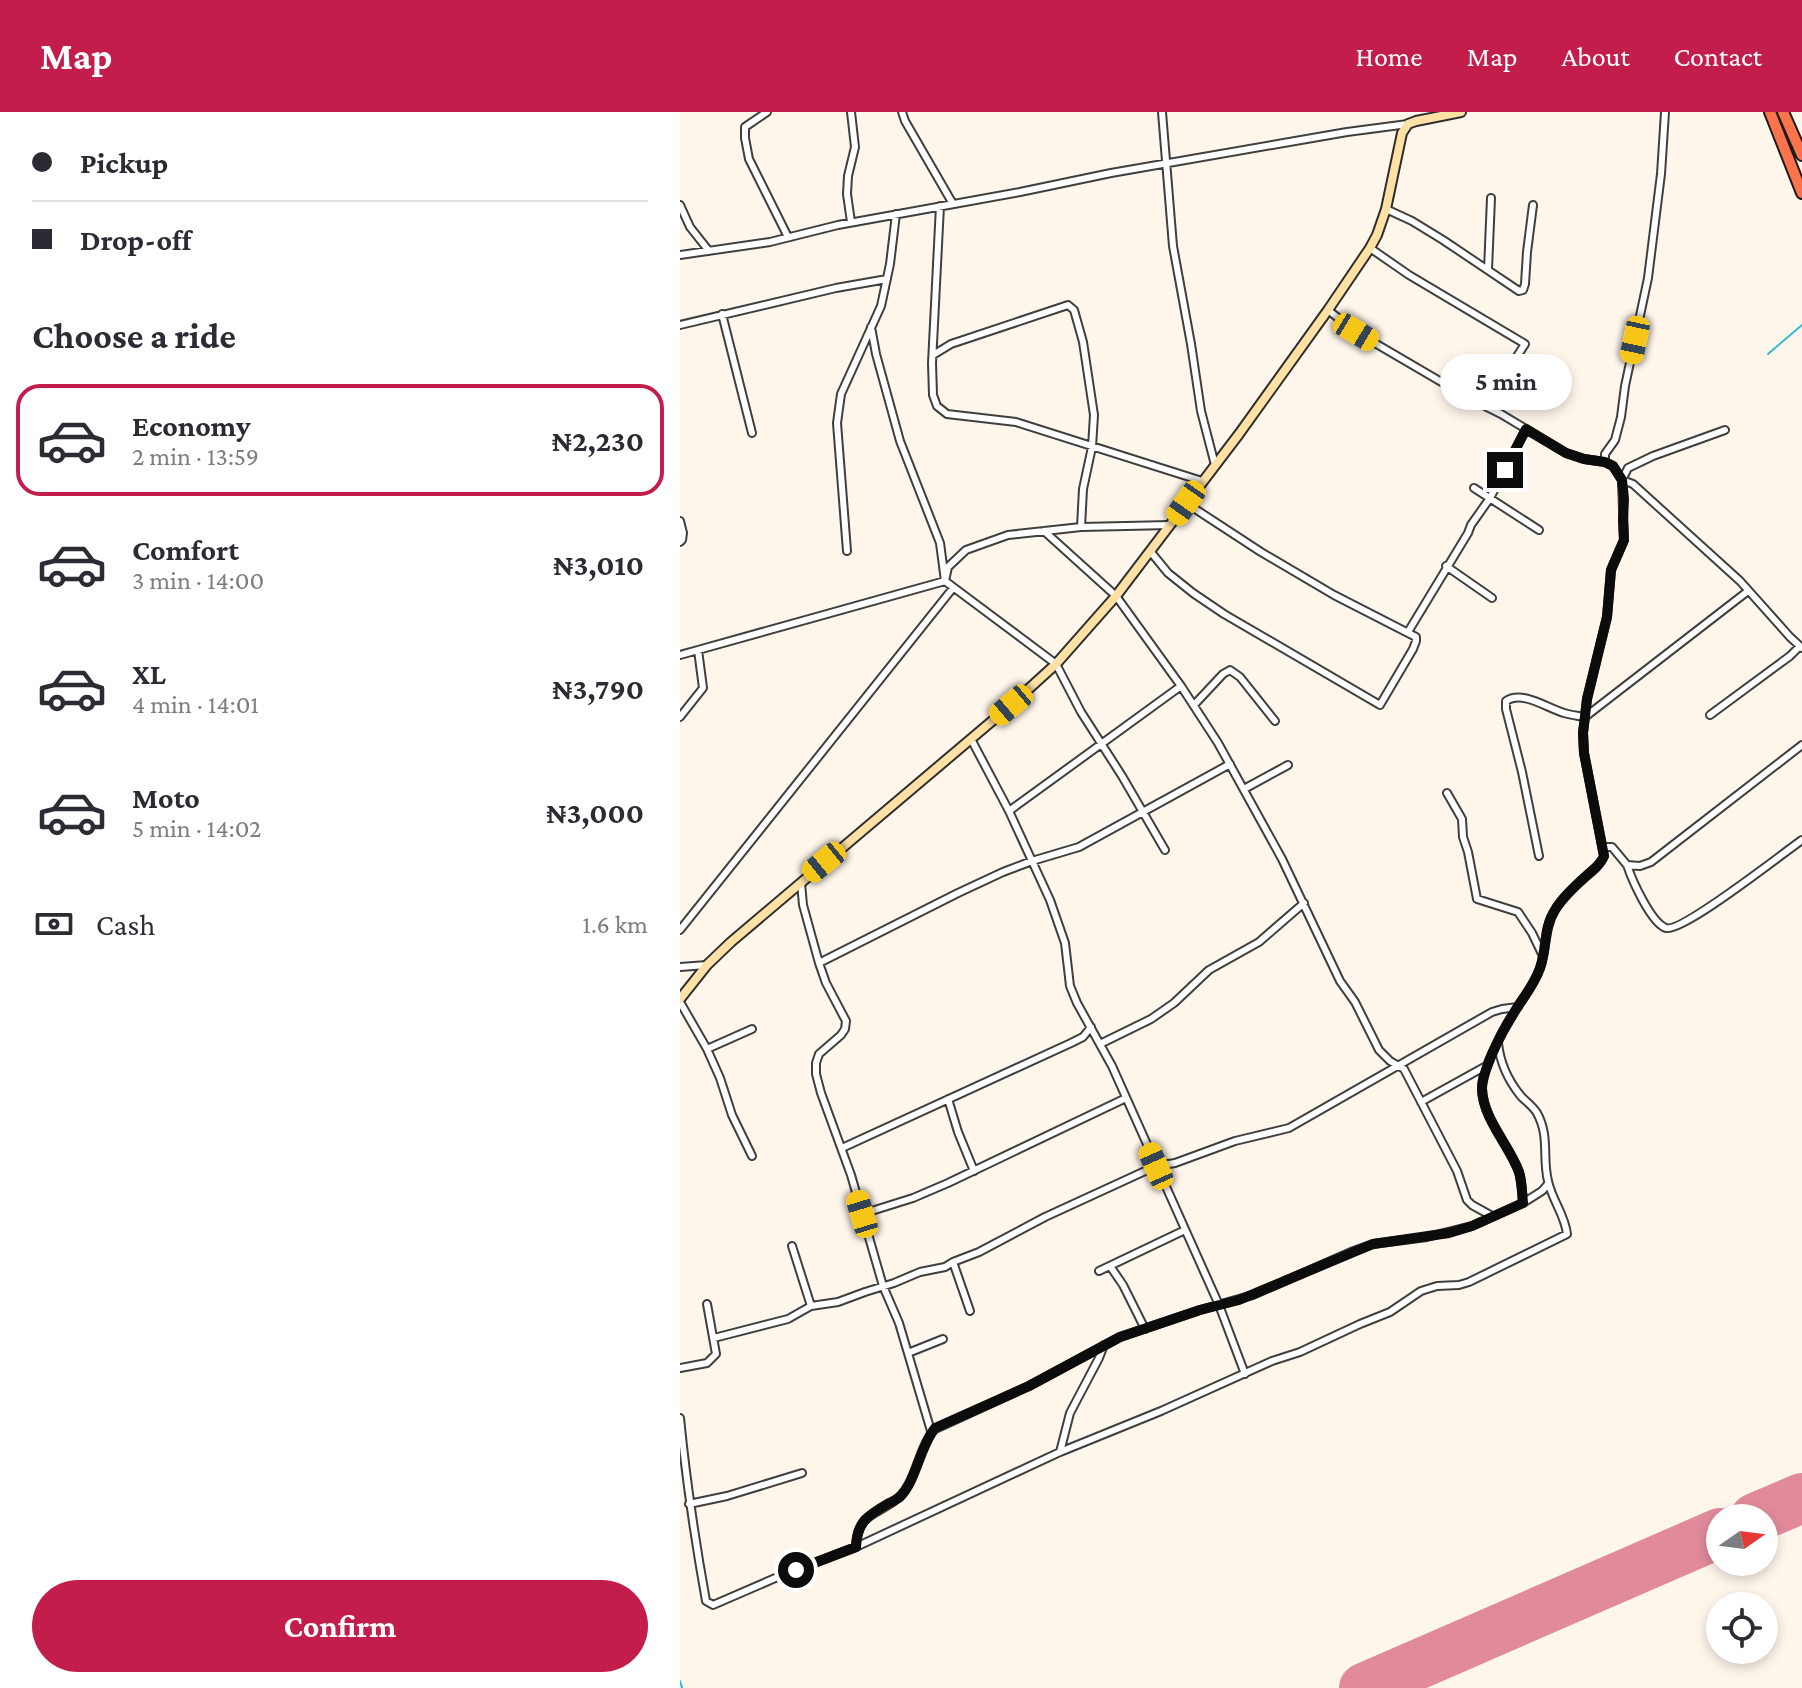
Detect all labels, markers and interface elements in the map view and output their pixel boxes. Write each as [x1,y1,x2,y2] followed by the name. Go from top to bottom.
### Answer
[40,35,113,77] text: Map
[1356,41,1423,72] text: Home
[1467,41,1518,72] text: Map
[1562,41,1630,72] text: About
[1674,41,1762,72] text: Contact
[80,146,168,179] text: Pickup
[80,223,191,256] text: Drop-off
[1329,309,1383,355] car
[1618,314,1652,366] car
[32,316,236,356] text: Choose a ride
[1439,354,1571,410] callout: 5 min
[1475,367,1537,396] text: 5 min
[36,404,108,476] icon: car
[132,409,251,442] text: Economy
[552,424,644,457] text: ₦2,230
[132,442,259,471] text: 2 min · 13:59
[1487,452,1523,488] route end
[1162,476,1210,530] car
[36,528,108,600] icon: car
[132,533,239,566] text: Comfort
[553,548,644,581] text: ₦3,010
[132,566,264,595] text: 3 min · 14:00
[36,652,108,724] icon: car
[132,657,166,690] text: XL
[552,672,644,705] text: ₦3,790
[985,680,1037,730] car
[132,690,259,719] text: 4 min · 14:01
[36,776,108,848] icon: car
[132,781,200,814] text: Moto
[546,796,644,829] text: ₦3,000
[132,814,262,843] text: 5 min · 14:02
[798,838,850,886] car
[32,902,76,946] icon: cash
[96,908,155,941] text: Cash
[582,910,648,939] text: 1.6 km
[1135,1139,1177,1193] car
[844,1188,880,1240] car
[1706,1504,1778,1576] north arrow
[1706,1504,1778,1664] map controls
[778,1552,814,1588] route start
[32,1580,648,1672] button: Confirm
[1706,1592,1778,1664] button: locate

